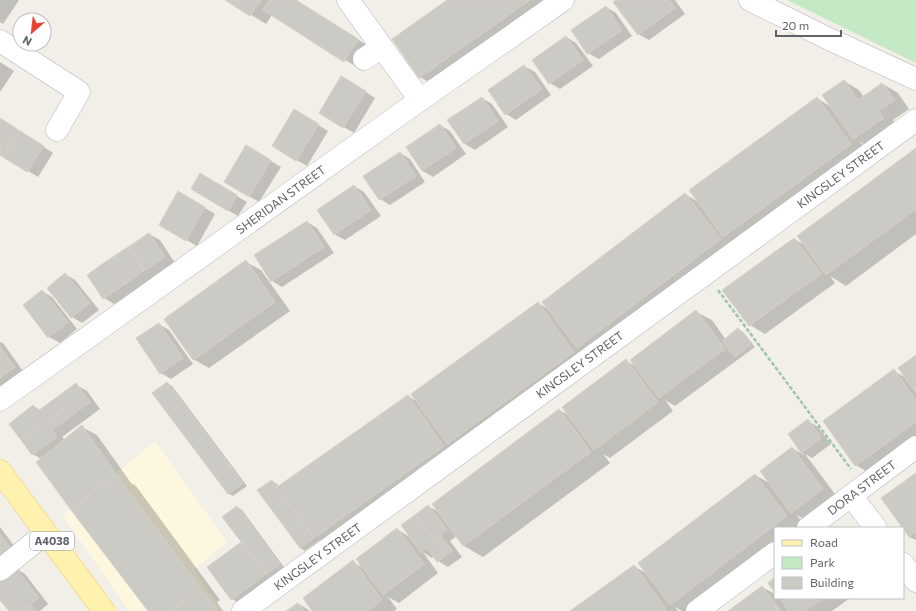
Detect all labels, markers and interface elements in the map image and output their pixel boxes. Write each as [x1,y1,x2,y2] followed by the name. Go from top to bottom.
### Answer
[12,12,52,52] north arrow
[776,12,841,38] scale bar
[782,18,809,32] text: 20 m
[20,34,34,49] text: N
[794,138,887,211] street label: KINGSLEY STREET
[233,162,328,236] street label: SHERIDAN STREET
[533,328,626,401] street label: KINGSLEY STREET
[825,457,899,517] street label: DORA STREET
[271,520,364,593] street label: KINGSLEY STREET
[774,527,904,599] legend
[30,532,74,550] road number: A4038
[810,535,838,549] text: Road
[810,555,836,569] text: Park
[810,575,854,589] text: Building

